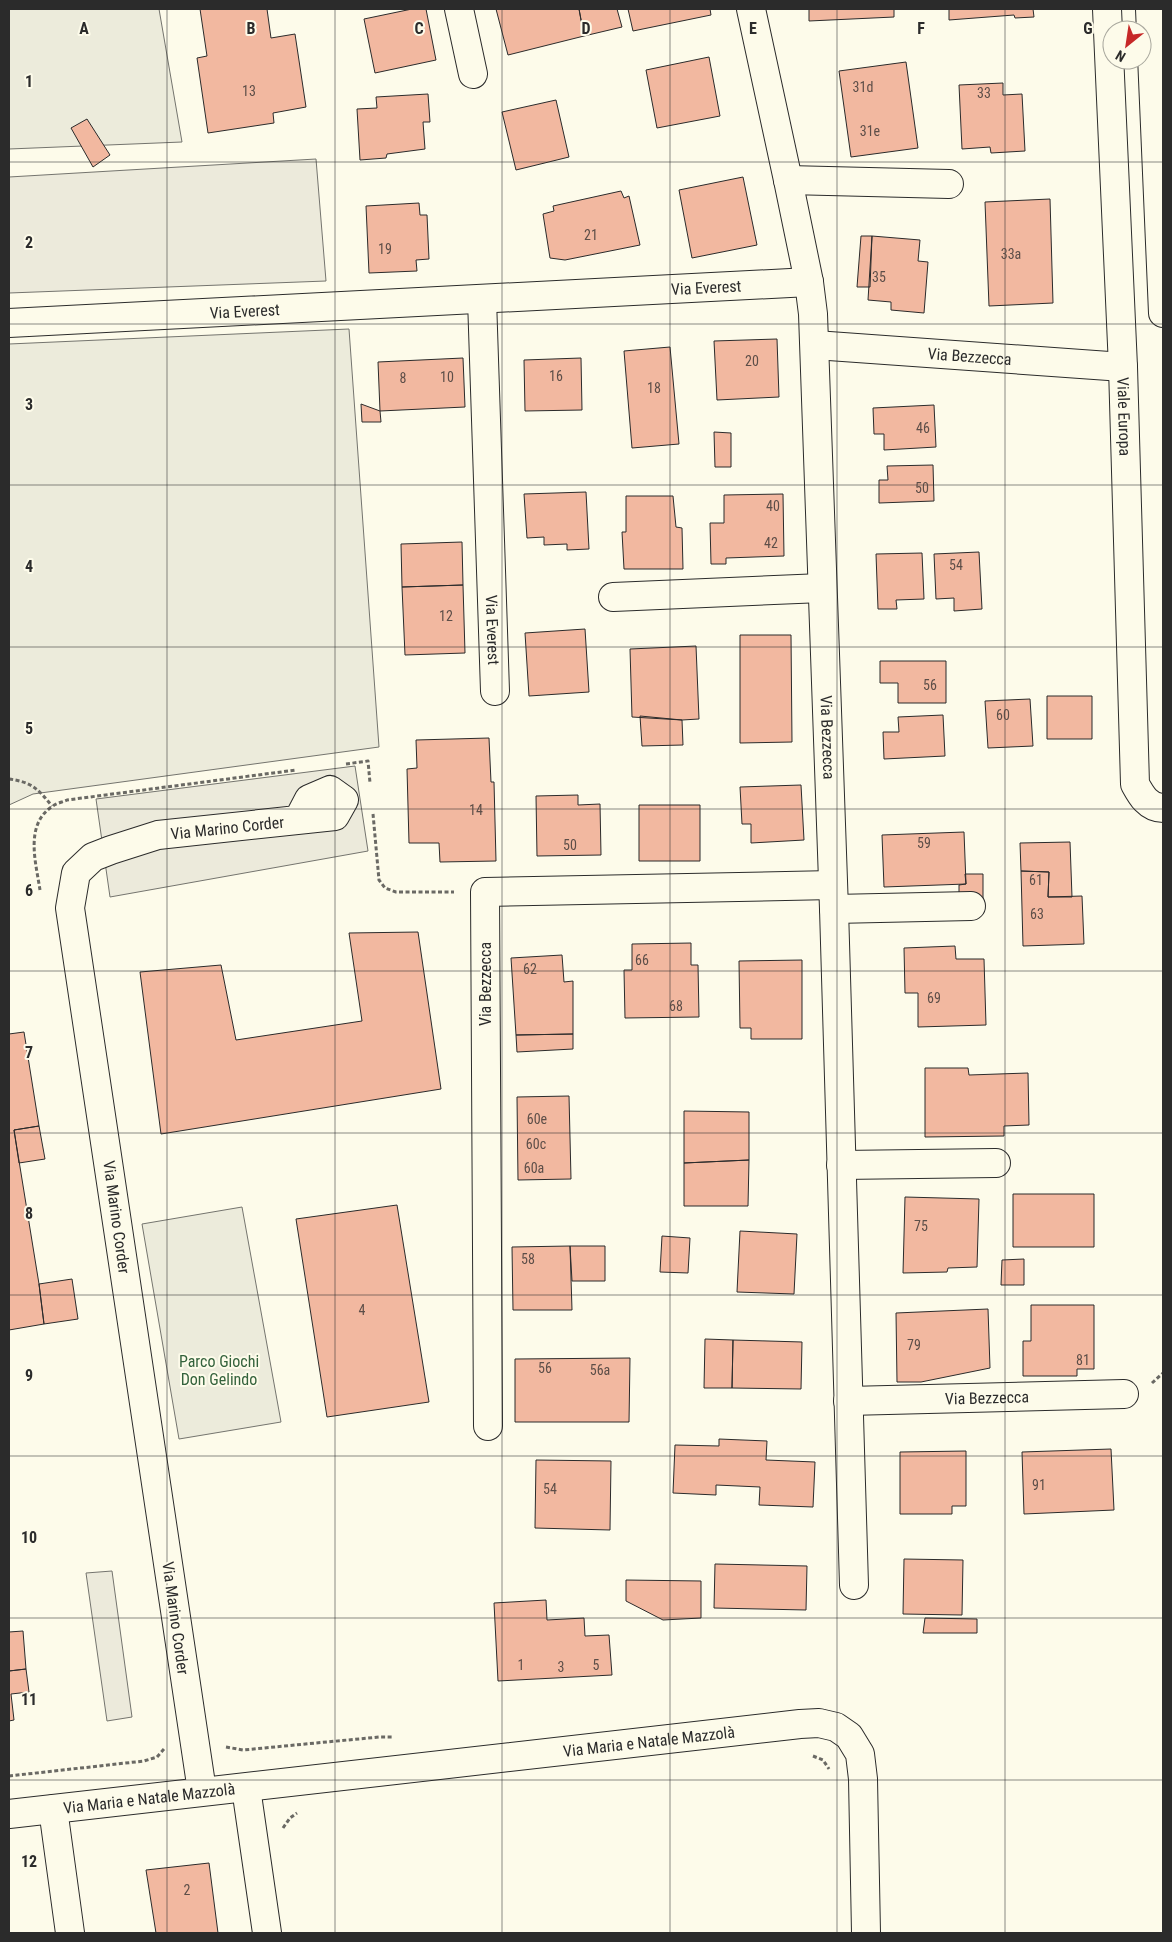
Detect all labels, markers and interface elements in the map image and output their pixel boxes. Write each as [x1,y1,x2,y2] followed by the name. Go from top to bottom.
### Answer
[79,19,89,38] text: A
[247,19,256,38] text: B
[414,19,424,38] text: C
[581,19,591,38] text: D
[749,19,757,38] text: E
[917,19,925,38] text: F
[1083,19,1093,38] text: G
[1102,20,1152,70] north arrow
[1113,47,1128,65] text: N
[25,72,33,91] text: 1
[853,79,873,95] house number: 31d
[242,83,256,99] house number: 13
[977,85,991,101] house number: 33
[860,123,881,139] house number: 31e
[584,227,598,243] house number: 21
[25,233,33,252] text: 2
[378,241,392,257] house number: 19
[1001,246,1021,262] house number: 33a
[872,269,886,285] house number: 35
[671,276,742,299] street label: Via Everest
[209,300,281,323] street label: Via Everest
[927,344,1012,369] street label: Via Bezzecca
[745,353,759,369] house number: 20
[549,368,563,384] house number: 16
[440,369,454,385] house number: 10
[400,370,407,386] house number: 8
[1113,377,1135,456] street label: Viale Europa
[647,380,661,396] house number: 18
[25,395,33,414] text: 3
[916,420,930,436] house number: 46
[915,480,929,496] house number: 50
[766,498,780,514] house number: 40
[764,535,778,551] house number: 42
[25,557,33,576] text: 4
[949,557,963,573] house number: 54
[482,594,503,666] street label: Via Everest
[439,608,453,624] house number: 12
[923,677,937,693] house number: 56
[816,695,838,780] street label: Via Bezzecca
[996,707,1010,723] house number: 60
[25,719,33,738] text: 5
[469,802,483,818] house number: 14
[170,813,285,844] street label: Via Marino Corder
[917,835,931,851] house number: 59
[563,837,577,853] house number: 50
[1029,872,1043,888] house number: 61
[25,881,33,900] text: 6
[1030,906,1044,922] house number: 63
[476,942,495,1026] street label: Via Bezzecca
[635,952,649,968] house number: 66
[523,961,537,977] house number: 62
[927,990,941,1006] house number: 69
[669,998,683,1014] house number: 68
[25,1043,33,1062] text: 7
[527,1111,548,1127] house number: 60e
[526,1136,546,1152] house number: 60c
[99,1159,134,1275] street label: Via Marino Corder
[524,1160,544,1176] house number: 60a
[25,1204,33,1223] text: 8
[914,1218,928,1234] house number: 75
[521,1251,535,1267] house number: 58
[359,1302,366,1318] house number: 4
[907,1337,921,1353] house number: 79
[179,1352,259,1389] park label: Parco Giochi Don Gelindo
[1076,1352,1090,1368] house number: 81
[538,1360,552,1376] house number: 56
[590,1362,610,1378] house number: 56a
[25,1366,33,1385] text: 9
[945,1387,1029,1409] street label: Via Bezzecca
[1032,1477,1046,1493] house number: 91
[543,1481,557,1497] house number: 54
[21,1528,37,1547] text: 10
[158,1560,193,1676] street label: Via Marino Corder
[518,1657,524,1673] house number: 1
[593,1657,600,1673] house number: 5
[558,1659,564,1675] house number: 3
[21,1690,37,1709] text: 11
[562,1722,736,1761] street label: Via Maria e Natale Mazzolà
[62,1779,236,1818] street label: Via Maria e Natale Mazzolà
[21,1852,37,1871] text: 12
[184,1882,191,1898] house number: 2

